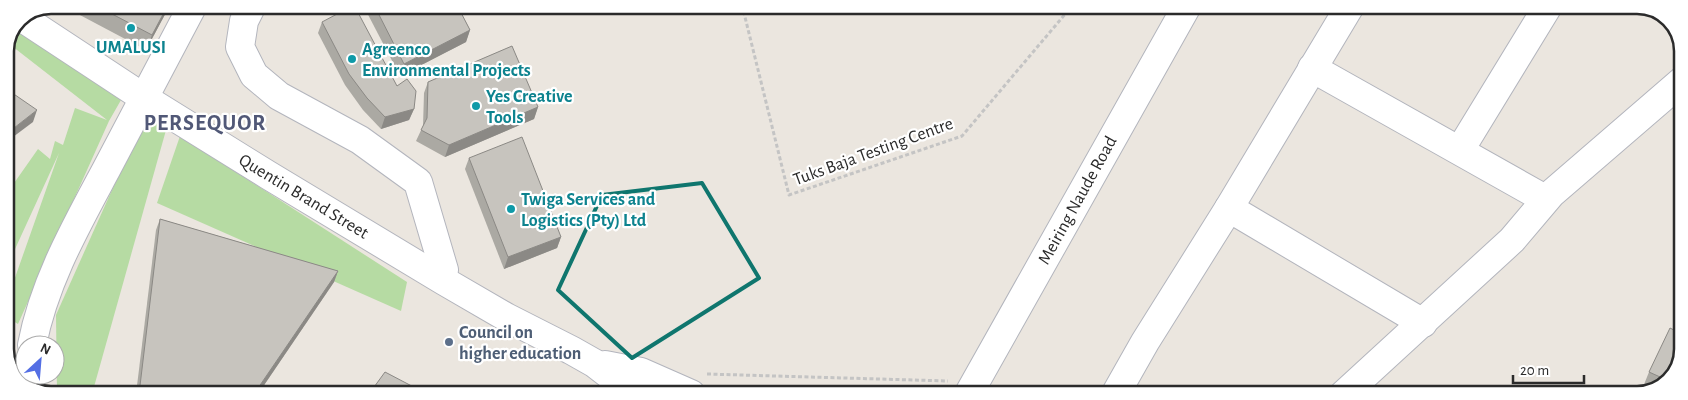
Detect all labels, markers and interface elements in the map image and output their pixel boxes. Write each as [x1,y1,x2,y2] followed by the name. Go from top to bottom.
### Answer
[125,22,137,34] marker: UMALUSI
[96,39,166,57] place label: UMALUSI
[362,41,531,80] place label: Agreenco Environmental Projects
[346,53,358,65] marker: Agreenco Environmental Projects
[486,88,572,127] place label: Yes Creative Tools
[470,100,482,112] marker: Yes Creative Tools
[144,112,266,135] district label: PERSEQUOR
[791,115,956,189] street label: Tuks Baja Testing Centre
[1035,133,1121,268] street label: Meiring Naude Road
[235,151,372,243] street label: Quentin Brand Street
[521,191,656,230] place label: Twiga Services and Logistics (Pty) Ltd
[505,203,517,215] marker: Twiga Services and Logistics (Pty) Ltd
[459,324,581,363] place label: Council on higher education
[15,335,65,385] north arrow
[443,336,455,348] marker: Council on higher education
[38,341,53,358] text: N
[1513,352,1584,384] scale bar
[1520,363,1549,378] text: 20 m

